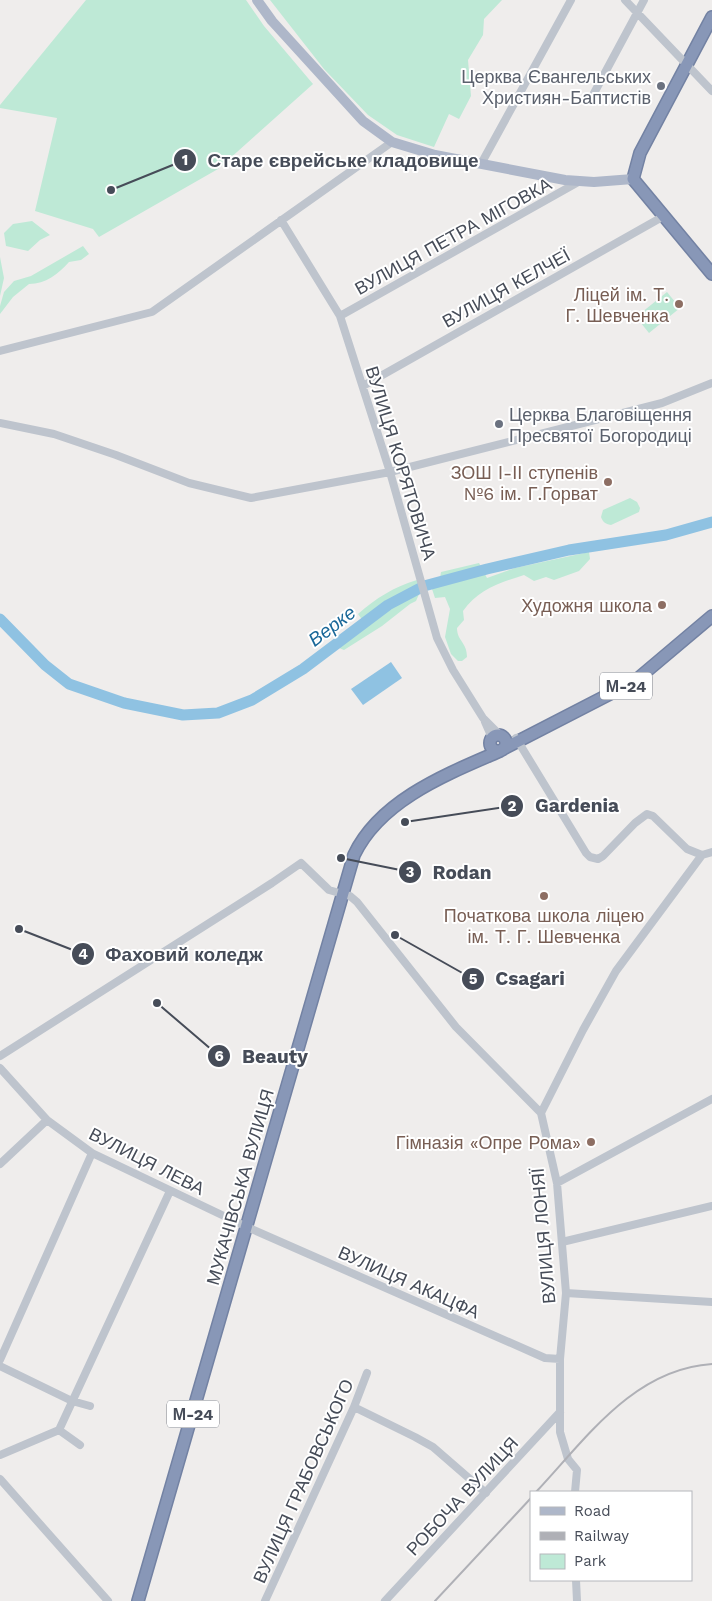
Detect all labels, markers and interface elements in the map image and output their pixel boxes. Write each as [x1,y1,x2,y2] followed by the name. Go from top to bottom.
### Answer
[461,66,651,108] place label: Церква Євангельських Християн-Баптистів
[655,80,667,92] marker: Церква Євангельських Християн-Баптистів
[172,143,488,177] callout: Старе єврейське кладовище
[208,149,479,172] text: Старе єврейське кладовище
[182,151,188,169] text: 1
[351,173,555,299] street label: ВУЛИЦЯ ПЕТРА МІГОВКА
[438,244,574,332] street label: ВУЛИЦЯ КЕЛЧЕЇ
[565,284,670,326] place label: Ліцей ім. Т. Г. Шевченка
[673,298,685,310] marker: Ліцей ім. Т. Г. Шевченка
[362,364,440,562] street label: ВУЛИЦЯ КОРЯТОВИЧА
[509,404,692,446] place label: Церква Благовіщення Пресвятої Богородиці
[493,418,505,430] marker: Церква Благовіщення Пресвятої Богородиці
[451,462,598,504] place label: ЗОШ І-ІІ ступенів №6 ім. Г.Горват
[602,476,614,488] marker: ЗОШ І-ІІ ступенів №6 ім. Г.Горват
[521,595,653,616] place label: Художня школа
[656,599,668,611] marker: Художня школа
[304,601,360,651] water label: Верке
[600,672,652,699] road number: М-24
[500,789,629,823] callout: Gardenia
[535,794,619,817] text: Gardenia
[508,797,517,815] text: 2
[397,855,501,889] callout: Rodan
[432,861,492,884] text: Rodan
[406,863,415,881] text: 3
[538,890,550,902] marker: Початкова школа ліцею ім. Т. Г. Шевченка
[444,905,644,947] place label: Початкова школа ліцею ім. Т. Г. Шевченка
[70,937,273,971] callout: Фаховий коледж
[105,943,263,966] text: Фаховий коледж
[78,945,88,963] text: 4
[461,962,575,996] callout: Csagari
[495,967,565,990] text: Csagari
[469,970,478,988] text: 5
[207,1039,317,1073] callout: Beauty
[242,1045,308,1068] text: Beauty
[214,1047,224,1065] text: 6
[202,1087,278,1287] street label: МУКАЧІВСЬКА ВУЛИЦЯ
[86,1123,208,1199] street label: ВУЛИЦЯ ЛЕВА
[396,1132,581,1153] place label: Гімназія «Опре Рома»
[585,1136,597,1148] marker: Гімназія «Опре Рома»
[527,1167,559,1305] street label: ВУЛИЦЯ ЛОНЯЇ
[335,1241,483,1323] street label: ВУЛИЦЯ АКАЦФА
[248,1376,358,1586] street label: ВУЛИЦЯ ГРАБОВСЬКОГО
[167,1400,219,1428] road number: М-24
[402,1432,522,1560] street label: РОБОЧА ВУЛИЦЯ
[530,1491,692,1581] legend
[574,1502,611,1520] text: Road
[574,1527,629,1545] text: Railway
[574,1552,607,1570] text: Park

